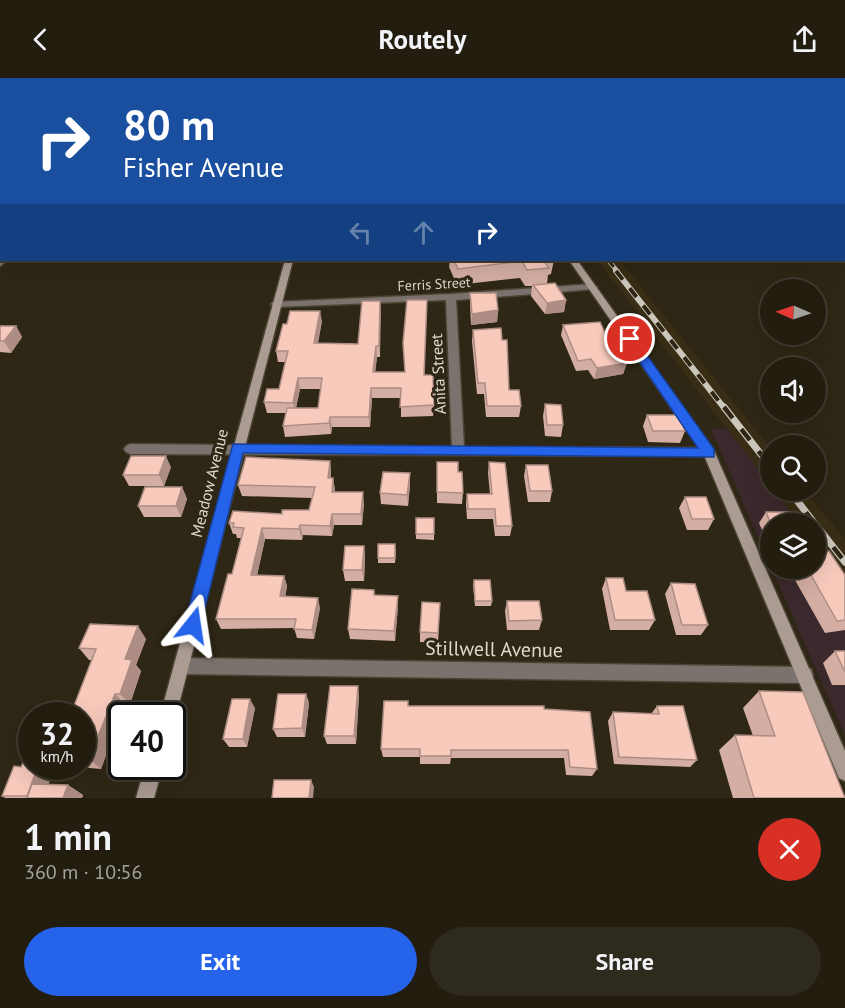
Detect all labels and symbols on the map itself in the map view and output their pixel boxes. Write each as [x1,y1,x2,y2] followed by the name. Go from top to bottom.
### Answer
[397,273,471,295] street label: Ferris Street
[760,279,826,345] north arrow
[604,313,655,364] pin
[426,333,450,415] street label: Anita Street
[186,427,232,539] street label: Meadow Avenue
[161,593,225,657] position arrow
[425,635,563,663] street label: Stillwell Avenue
[108,702,186,780] speed limit sign: 40

